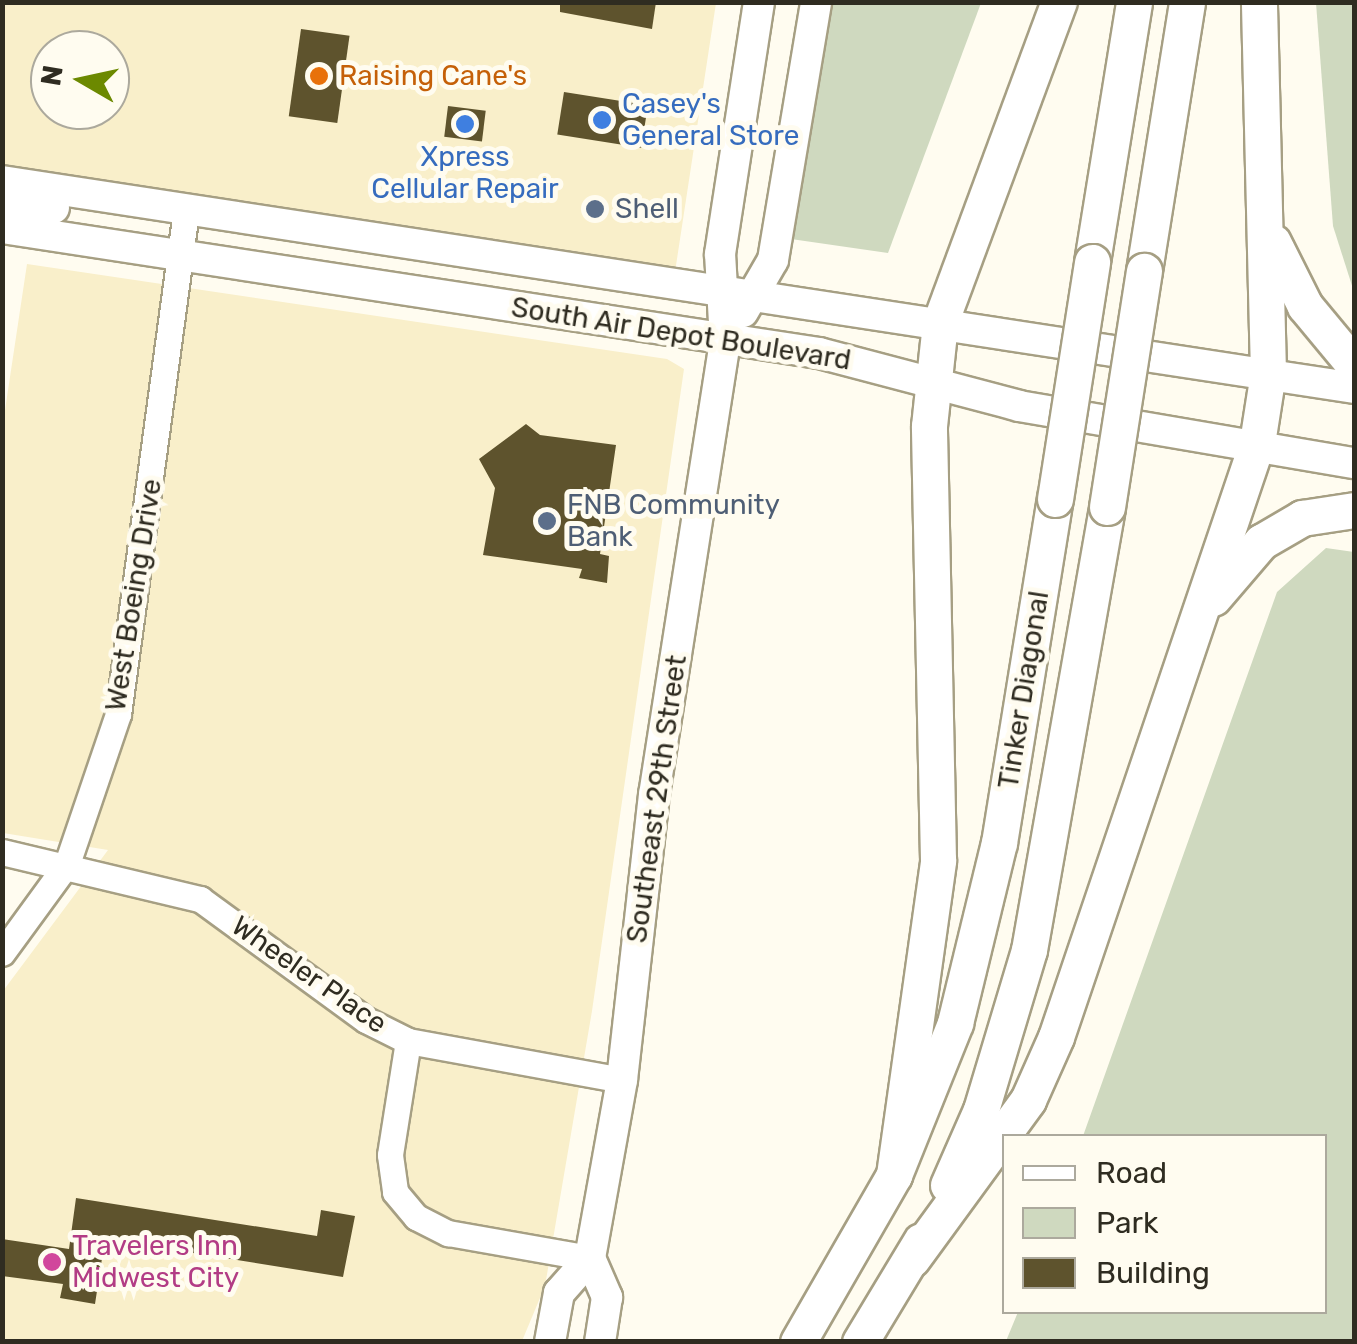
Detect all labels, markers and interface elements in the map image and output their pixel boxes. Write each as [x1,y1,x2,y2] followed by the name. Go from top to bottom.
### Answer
[30,30,130,130] north arrow
[339,59,527,93] place label: Raising Cane's
[34,63,70,88] text: N
[308,65,330,87] marker: Raising Cane's
[622,87,799,153] place label: Casey's General Store
[591,109,613,131] marker: Casey's General Store
[454,113,476,135] marker: Xpress Cellular Repair
[371,140,559,206] place label: Xpress Cellular Repair
[615,192,679,226] place label: Shell
[584,198,606,220] marker: Shell
[508,290,854,378] street label: South Air Depot Boulevard
[99,476,169,714] street label: West Boeing Drive
[567,488,780,554] place label: FNB Community Bank
[536,510,558,532] marker: FNB Community Bank
[992,588,1056,792] street label: Tinker Diagonal
[620,653,694,945] street label: Southeast 29th Street
[225,909,393,1041] street label: Wheeler Place
[1002,1134,1327,1314] legend
[1096,1155,1167,1191] text: Road
[1096,1205,1158,1241] text: Park
[72,1229,239,1295] place label: Travelers Inn Midwest City
[41,1251,63,1273] marker: Travelers Inn Midwest City
[1096,1255,1210,1291] text: Building

